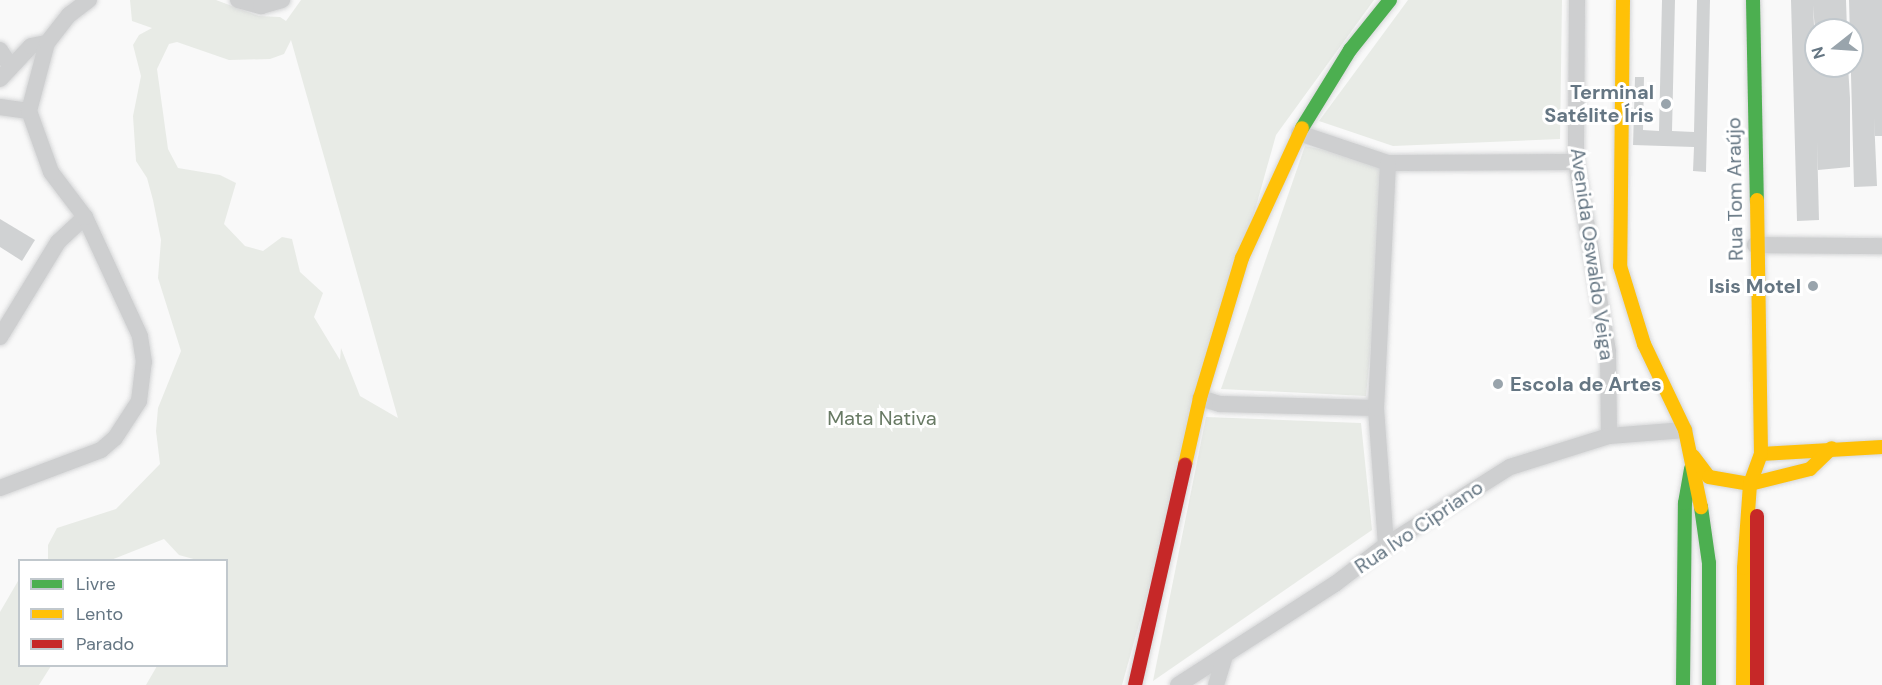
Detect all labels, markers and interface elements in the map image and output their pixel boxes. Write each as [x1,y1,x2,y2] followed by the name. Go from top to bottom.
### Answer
[1804,18,1864,78] north arrow
[1806,44,1830,61] text: N
[1544,80,1654,127] place label: Terminal Satélite Íris
[1659,97,1673,111] marker: Terminal Satélite Íris
[1722,117,1748,261] street label: Rua Tom Araújo
[1565,146,1619,362] street label: Avenida Oswaldo Veiga
[1709,274,1801,298] place label: Isis Motel
[1806,279,1820,293] marker: Isis Motel
[1510,372,1662,396] place label: Escola de Artes
[1491,377,1505,391] marker: Escola de Artes
[827,406,937,430] park label: Mata Nativa
[1350,475,1488,579] street label: Rua Ivo Cipriano
[18,559,228,667] legend
[76,572,116,596] text: Livre
[76,602,123,626] text: Lento
[76,632,134,656] text: Parado

